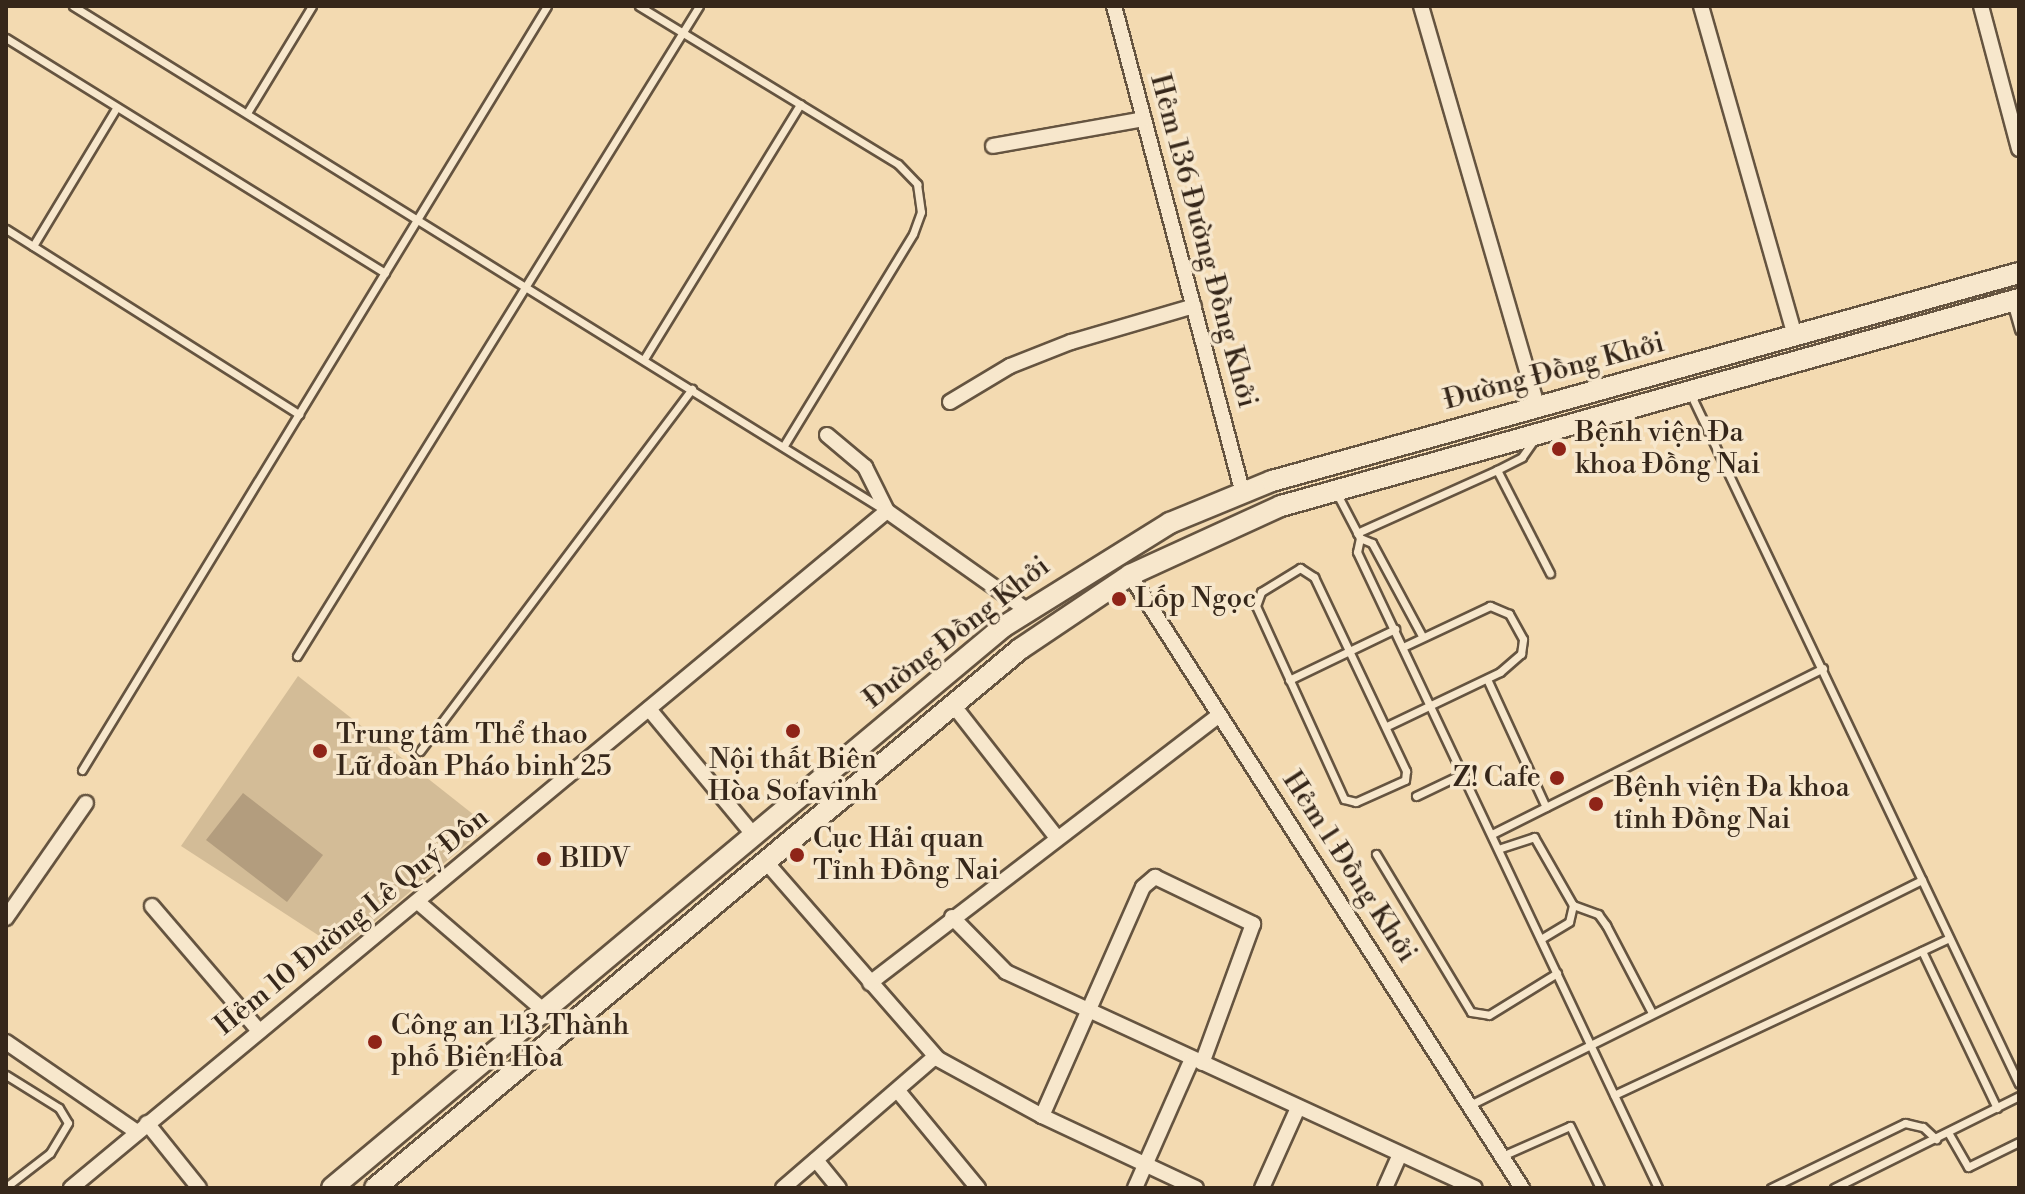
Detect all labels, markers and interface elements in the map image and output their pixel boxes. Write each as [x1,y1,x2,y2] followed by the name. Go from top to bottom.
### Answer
[1142,70,1264,412] street label: Hẻm 136 Đường Đồng Khởi
[1440,326,1668,418] street label: Đường Đồng Khởi
[1575,416,1760,482] place label: Bệnh viện Đa khoa Đồng Nai
[1550,440,1568,458] marker: Bệnh viện Đa khoa Đồng Nai
[857,550,1057,716] street label: Đường Đồng Khởi
[1135,582,1256,616] place label: Lốp Ngọc
[1110,590,1128,608] marker: Lốp Ngọc
[336,718,612,784] place label: Trung tâm Thể thao Lữ đoàn Pháo binh 25
[784,722,802,740] marker: Nội thất Biên Hòa Sofavinh
[311,742,329,760] marker: Trung tâm Thể thao Lữ đoàn Pháo binh 25
[708,743,878,809] place label: Nội thất Biên Hòa Sofavinh
[1453,761,1541,795] place label: Z! Cafe
[1275,765,1423,969] street label: Hẻm 1 Đồng Khởi
[1548,769,1566,787] marker: Z! Cafe
[1614,771,1850,837] place label: Bệnh viện Đa khoa tỉnh Đồng Nai
[1585,793,1607,815] marker: Bệnh viện Đa khoa tỉnh Đồng Nai
[208,801,496,1043] street label: Hẻm 10 Đường Lê Quý Đôn
[813,822,999,888] place label: Cục Hải quan Tỉnh Đồng Nai
[560,842,630,876] place label: BIDV
[788,846,806,864] marker: Cục Hải quan Tỉnh Đồng Nai
[535,850,553,868] marker: BIDV
[391,1009,629,1075] place label: Công an 113 Thành phố Biên Hòa
[366,1033,384,1051] marker: Công an 113 Thành phố Biên Hòa

